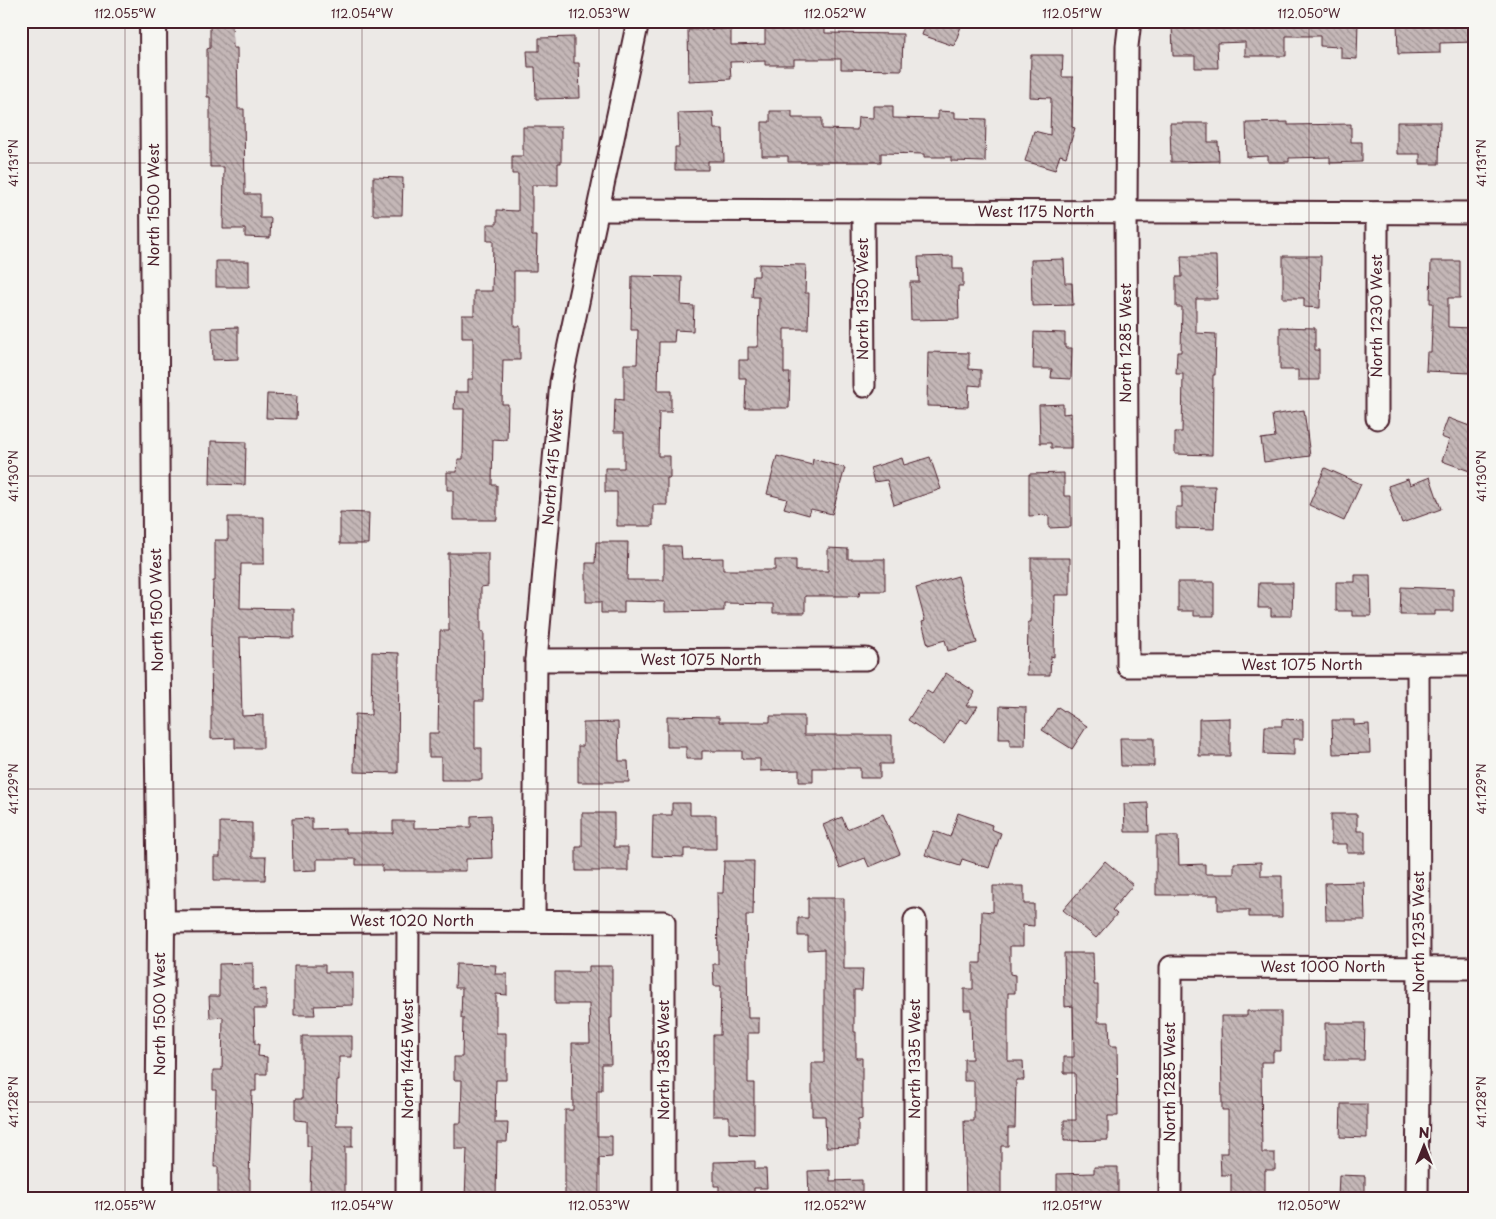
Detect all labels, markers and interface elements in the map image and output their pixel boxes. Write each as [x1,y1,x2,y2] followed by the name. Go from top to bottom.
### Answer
[94,4,157,22] text: 112.055°W
[331,4,394,22] text: 112.054°W
[568,4,631,22] text: 112.053°W
[804,4,867,22] text: 112.052°W
[1042,4,1102,22] text: 112.051°W
[1278,4,1341,22] text: 112.050°W
[4,139,22,187] text: 41.131°N
[1472,139,1490,187] text: 41.131°N
[141,143,164,267] street label: North 1500 West
[978,199,1094,222] street label: West 1175 North
[850,238,873,360] street label: North 1350 West
[1364,254,1387,378] street label: North 1230 West
[1113,283,1136,403] street label: North 1285 West
[535,408,568,526] street label: North 1415 West
[4,450,22,502] text: 41.130°N
[1472,450,1490,502] text: 41.130°N
[143,548,168,672] street label: North 1500 West
[640,647,762,670] street label: West 1075 North
[1241,652,1363,675] street label: West 1075 North
[4,763,22,815] text: 41.129°N
[1472,763,1490,815] text: 41.129°N
[1406,871,1429,993] street label: North 1235 West
[350,908,474,931] street label: West 1020 North
[147,952,170,1076] street label: North 1500 West
[1260,954,1386,977] street label: West 1000 North
[395,999,418,1119] street label: North 1445 West
[902,999,925,1119] street label: North 1335 West
[651,1000,674,1120] street label: North 1385 West
[1157,1022,1180,1142] street label: North 1285 West
[4,1076,22,1128] text: 41.128°N
[1472,1076,1490,1128] text: 41.128°N
[1398,1122,1448,1172] north arrow
[1418,1122,1430,1143] text: N
[94,1196,157,1214] text: 112.055°W
[331,1196,394,1214] text: 112.054°W
[568,1196,631,1214] text: 112.053°W
[804,1196,867,1214] text: 112.052°W
[1042,1196,1102,1214] text: 112.051°W
[1278,1196,1341,1214] text: 112.050°W

